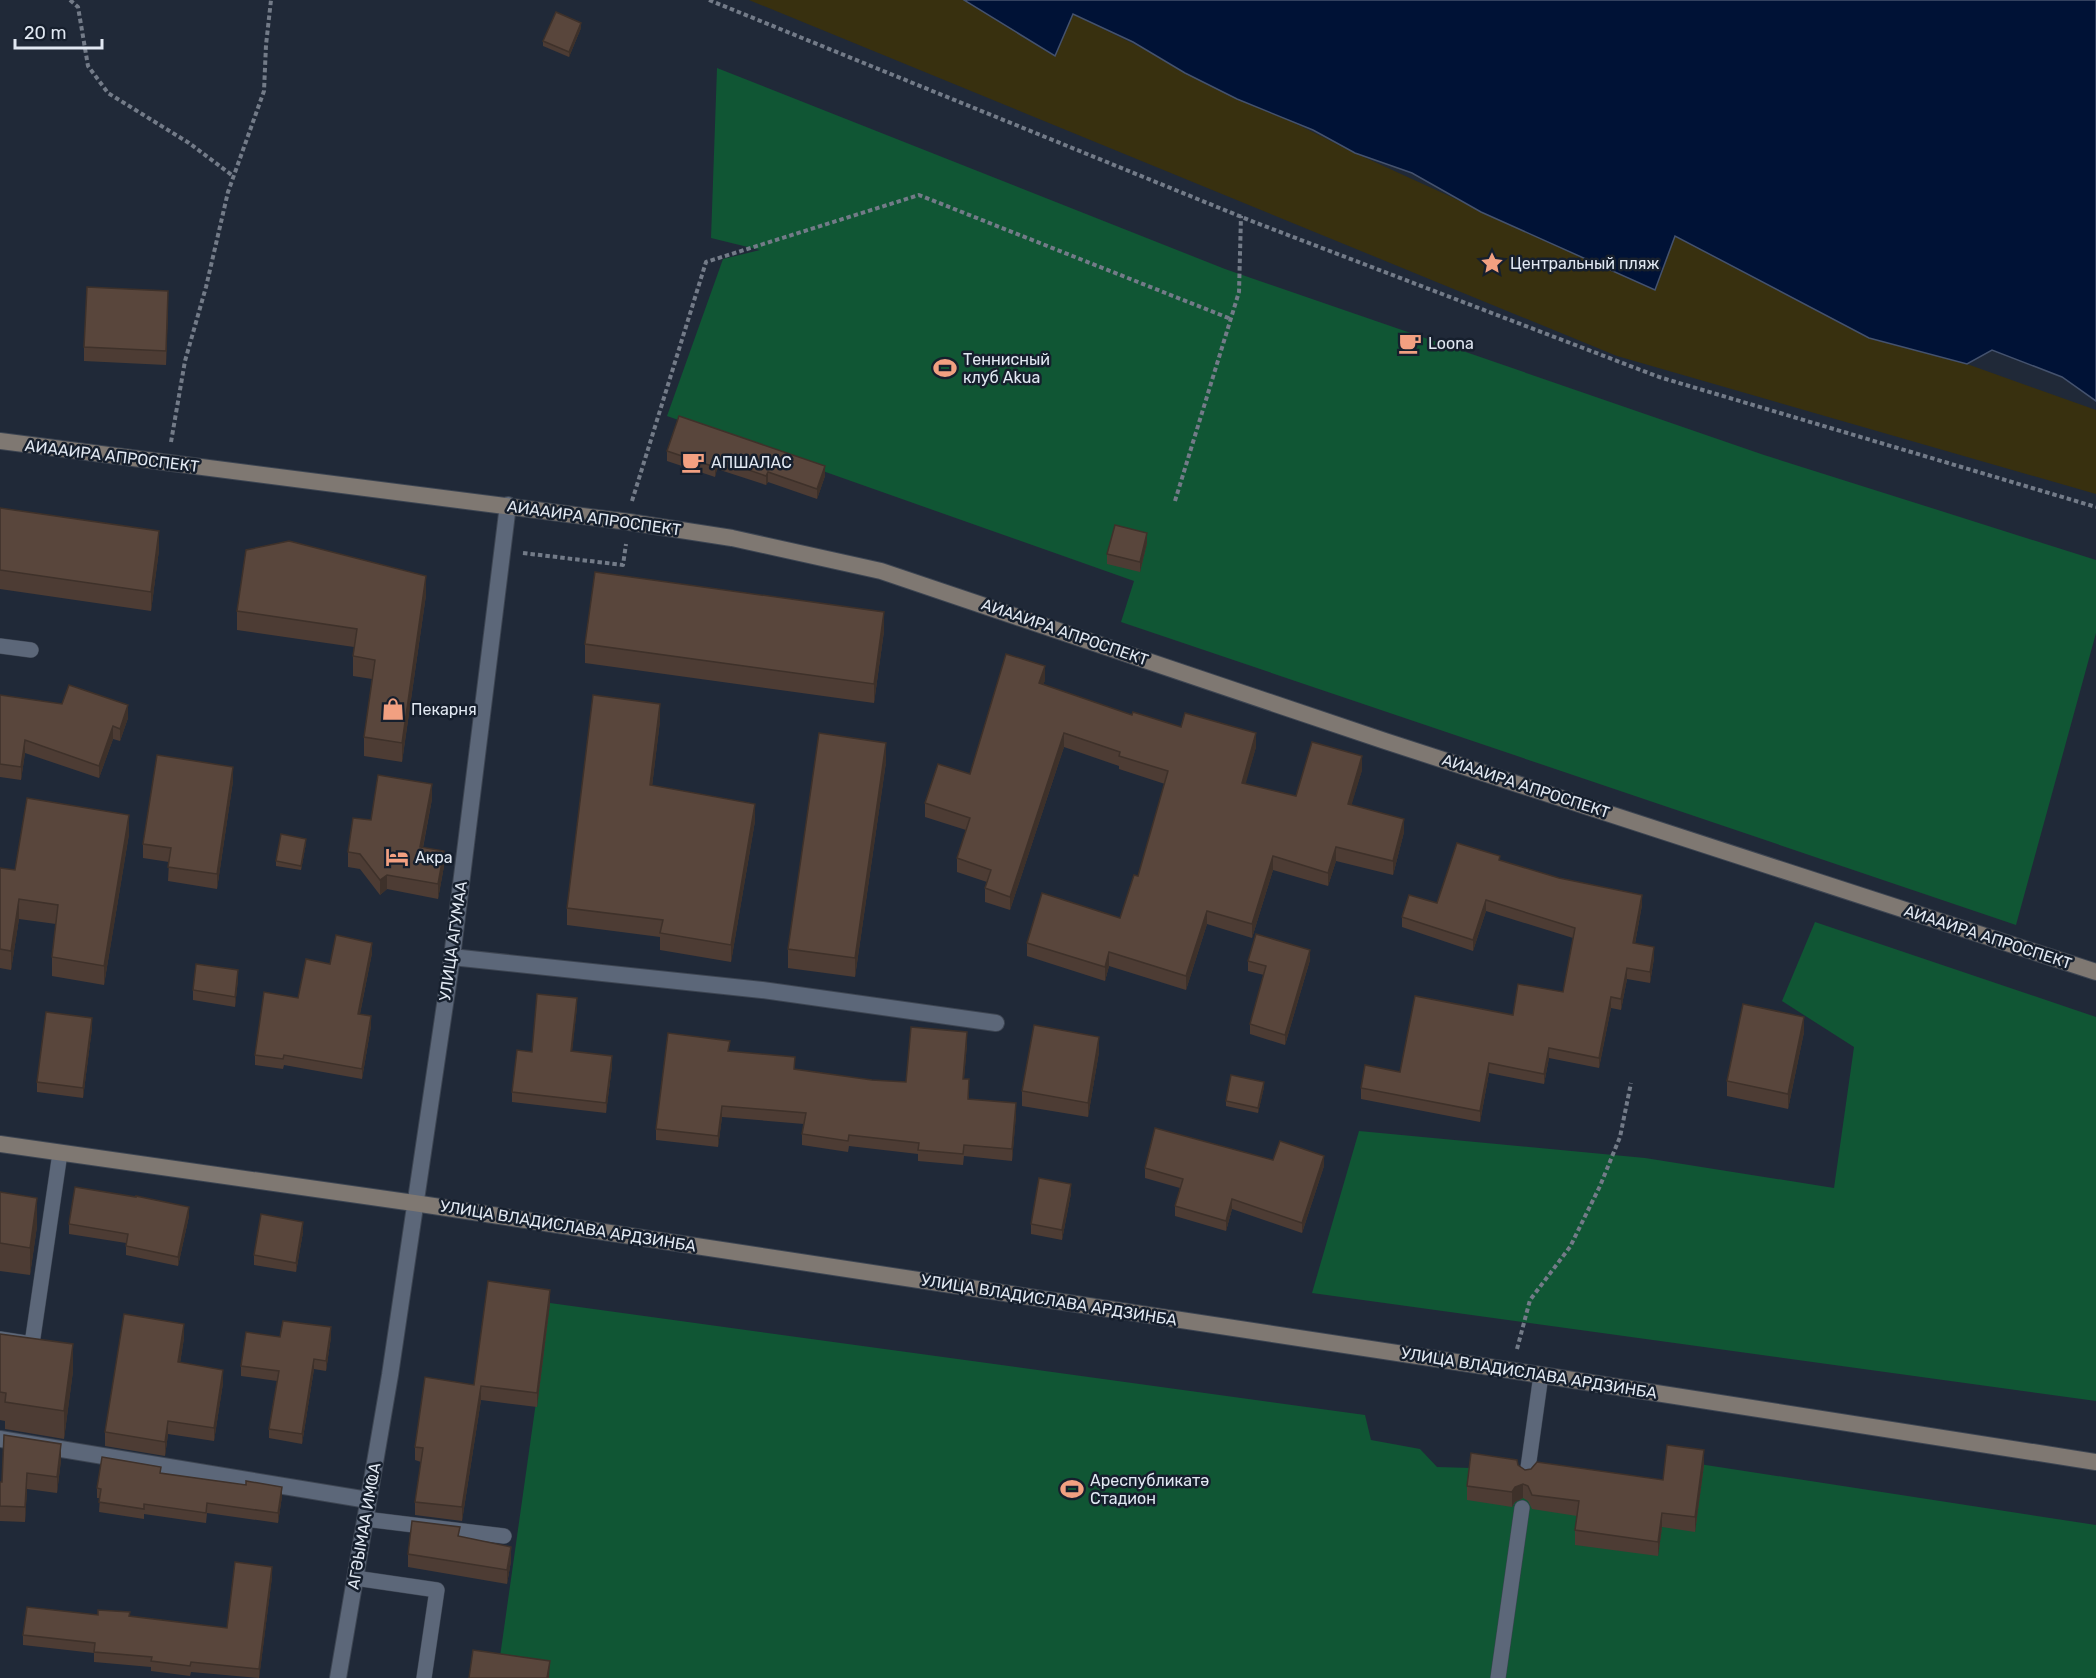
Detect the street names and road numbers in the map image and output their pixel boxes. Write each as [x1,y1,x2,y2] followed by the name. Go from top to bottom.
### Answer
[24,436,200,476] street label: АИААИРА АПРОСПЕКТ
[506,496,682,540] street label: АИААИРА АПРОСПЕКТ
[979,594,1151,670] street label: АИААИРА АПРОСПЕКТ
[1440,750,1612,822] street label: АИААИРА АПРОСПЕКТ
[435,879,471,1002] street label: УЛИЦА АГУМАА
[1902,901,2074,973] street label: АИААИРА АПРОСПЕКТ
[439,1196,698,1256] street label: УЛИЦА ВЛАДИСЛАВА АРДЗИНБА
[920,1270,1179,1330] street label: УЛИЦА ВЛАДИСЛАВА АРДЗИНБА
[1400,1343,1659,1403] street label: УЛИЦА ВЛАДИСЛАВА АРДЗИНБА
[343,1461,385,1591] street label: АГӘЫМАА ИМҨА

